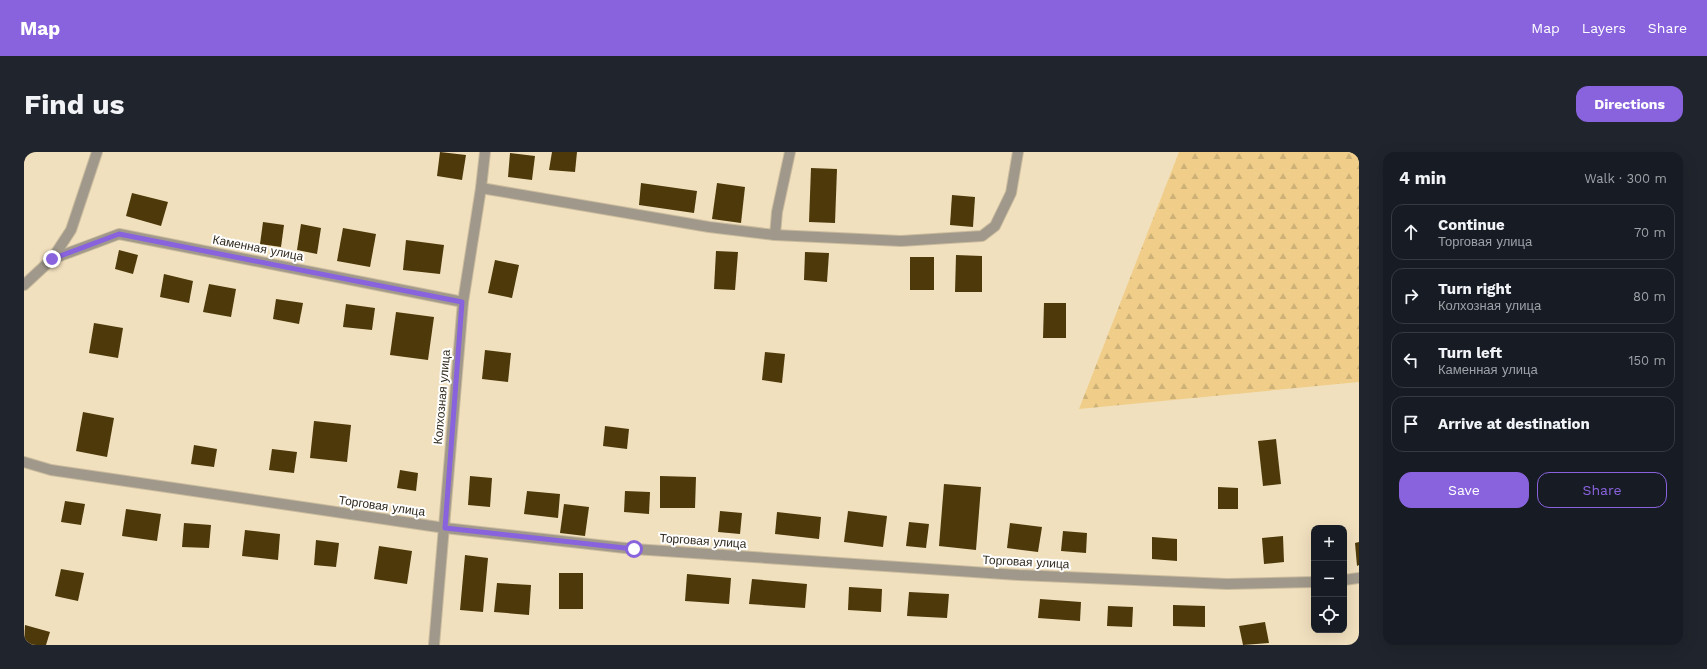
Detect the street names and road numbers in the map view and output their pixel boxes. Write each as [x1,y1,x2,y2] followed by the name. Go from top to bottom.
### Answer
[211,232,305,264] street label: Каменная улица
[431,349,453,445] street label: Колхозная улица
[338,493,426,519] street label: Торговая улица
[659,531,747,551] street label: Торговая улица
[982,553,1070,571] street label: Торговая улица

